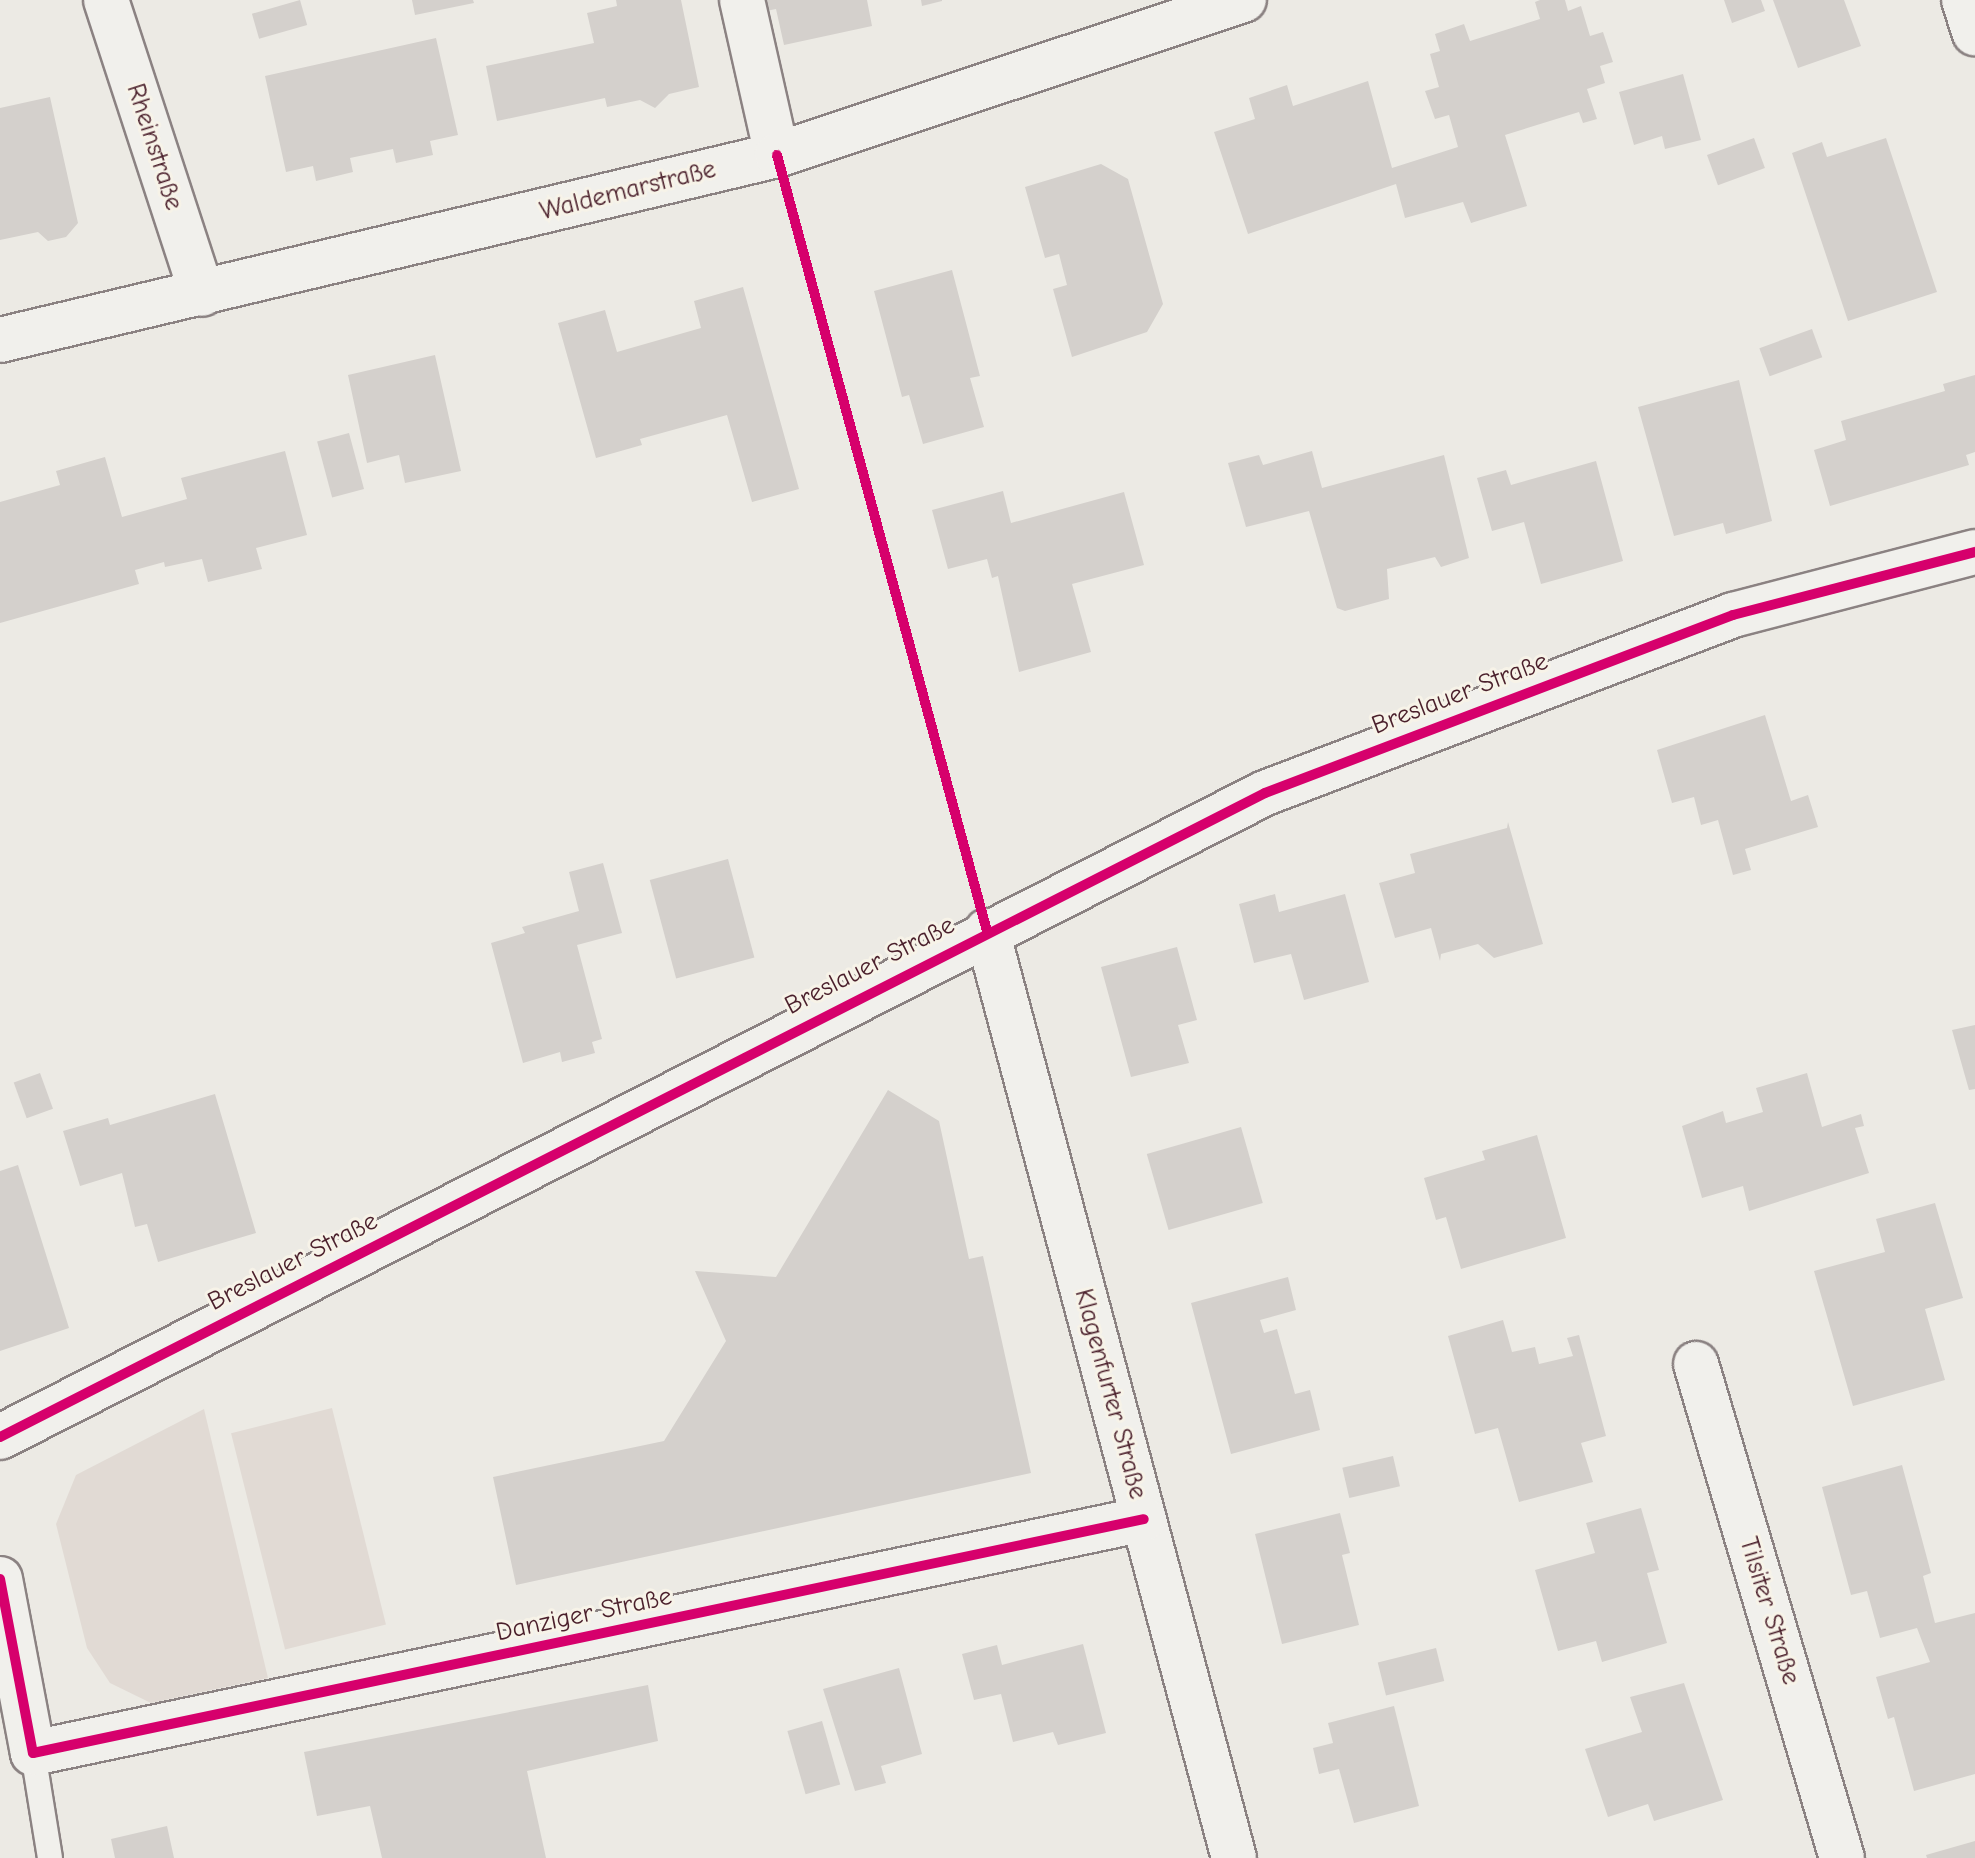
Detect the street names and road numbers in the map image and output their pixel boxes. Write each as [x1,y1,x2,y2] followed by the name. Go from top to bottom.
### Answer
[119,80,189,214] street label: Rheinstraße
[537,154,719,228] street label: Waldemarstraße
[1368,646,1552,742] street label: Breslauer Straße
[780,910,960,1022] street label: Breslauer Straße
[203,1206,383,1318] street label: Breslauer Straße
[1067,1286,1153,1502] street label: Klagenfurter Straße
[1732,1534,1806,1688] street label: Tilsiter Straße
[493,1581,675,1649] street label: Danziger Straße

